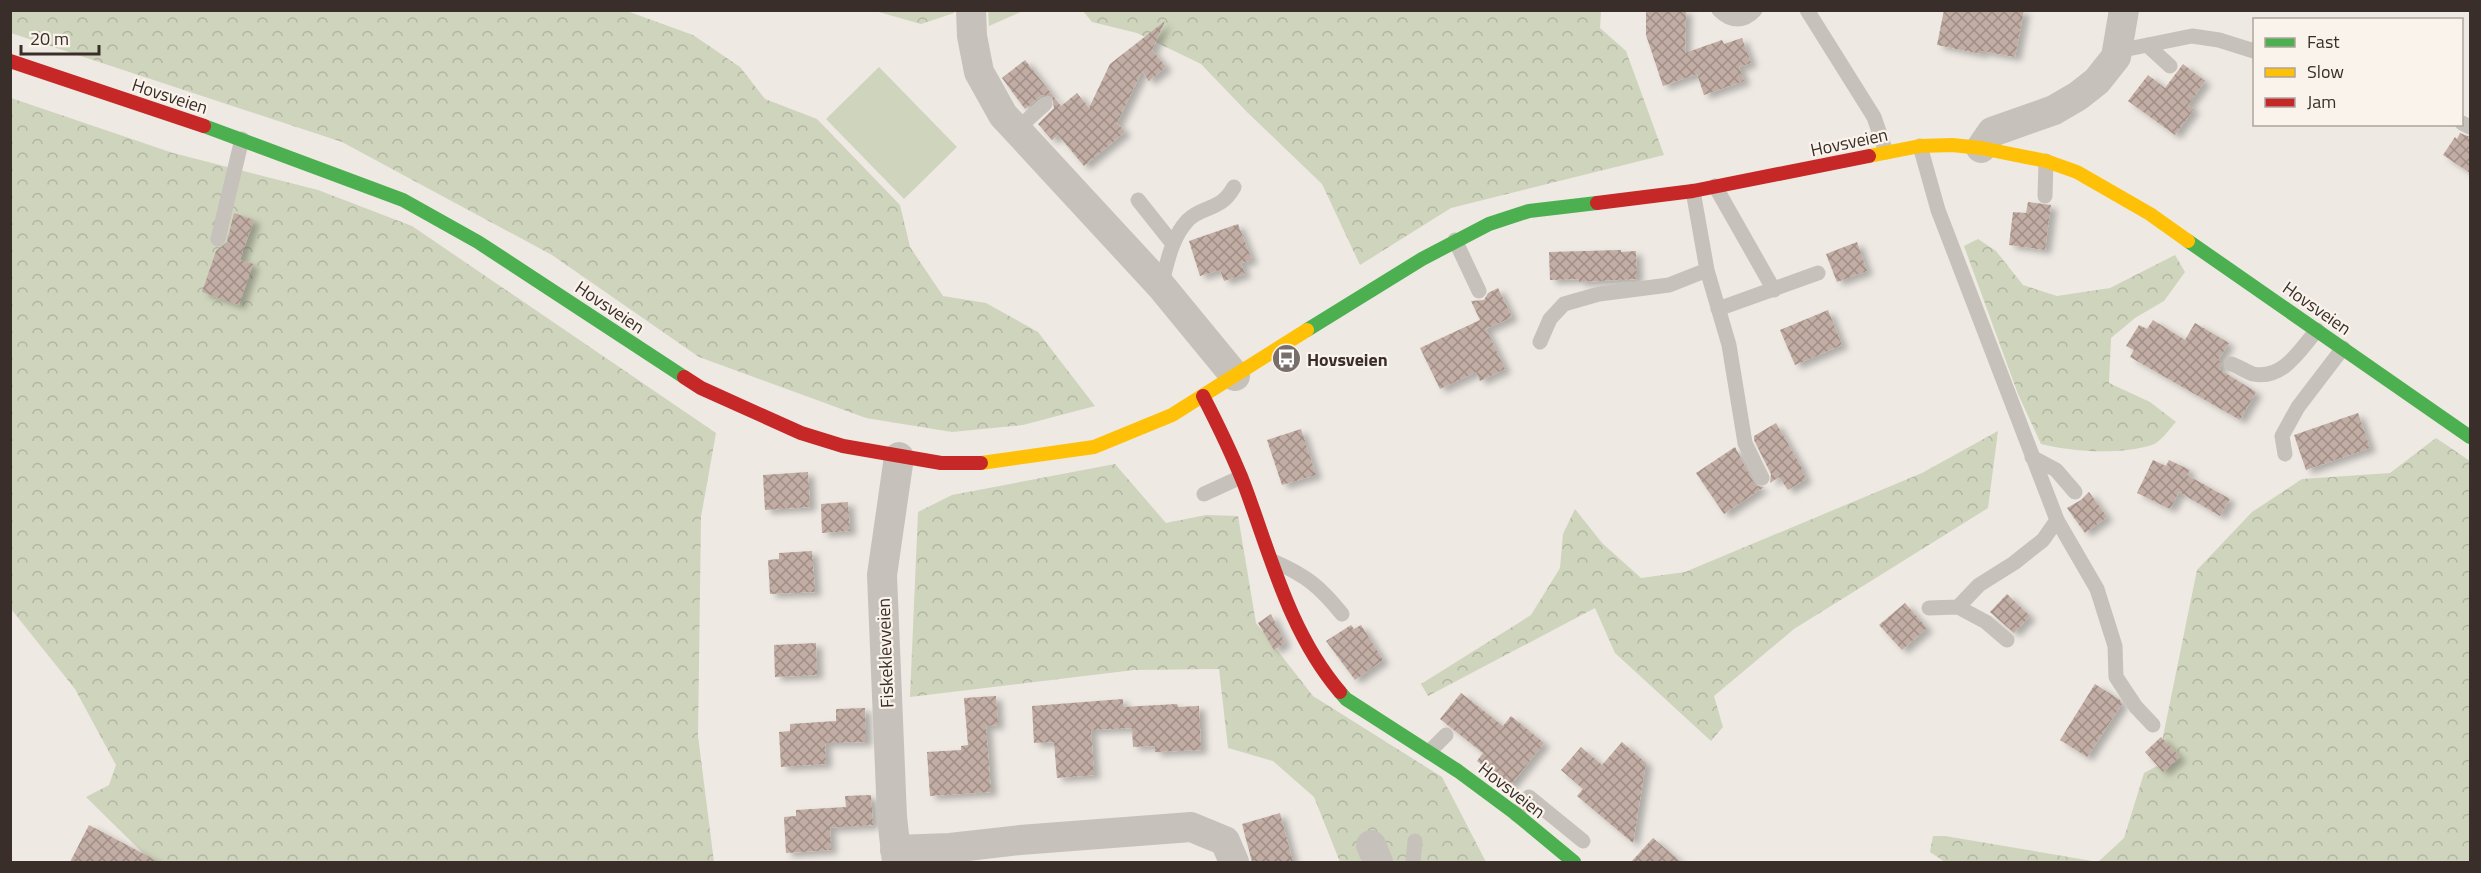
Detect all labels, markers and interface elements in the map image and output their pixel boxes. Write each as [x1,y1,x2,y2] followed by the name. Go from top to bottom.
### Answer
[21,18,99,56] scale bar
[2253,18,2463,126] legend
[30,25,69,52] text: 20 m
[2307,28,2340,55] text: Fast
[2307,58,2344,85] text: Slow
[129,71,211,121] street label: Hovsveien
[2307,88,2336,115] text: Jam
[1808,121,1890,163] street label: Hovsveien
[570,274,650,340] street label: Hovsveien
[2277,274,2357,342] street label: Hovsveien
[1270,343,1302,375] bus stop icon: Hovsveien
[1307,346,1388,373] place label: Hovsveien
[870,598,900,708] street label: Fiskeklevveien
[1473,755,1551,825] street label: Hovsveien

